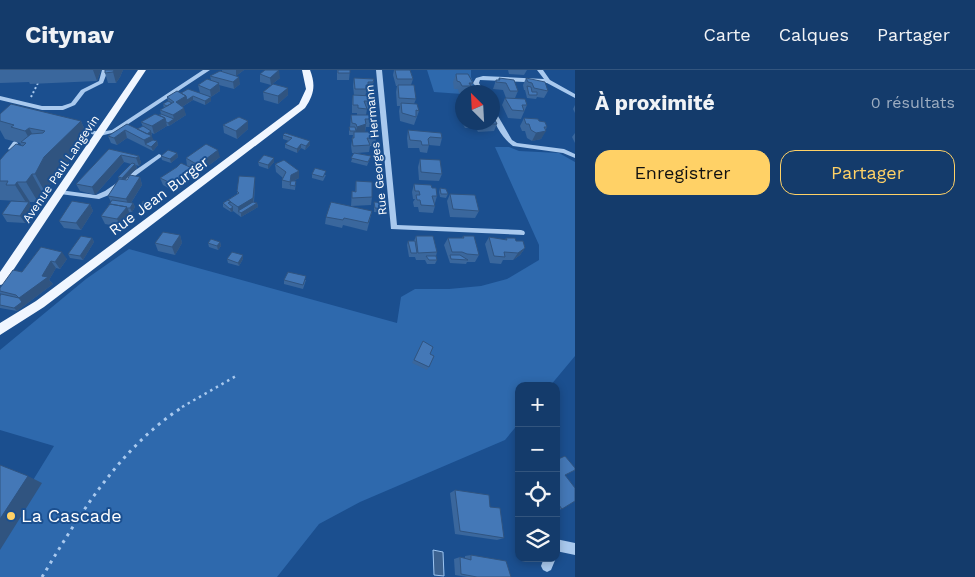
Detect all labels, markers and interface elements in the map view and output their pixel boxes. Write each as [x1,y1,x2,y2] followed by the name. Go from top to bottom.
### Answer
[25,21,114,49] text: Citynav
[703,24,751,45] text: Carte
[779,24,849,45] text: Calques
[877,24,950,45] text: Partager
[362,84,390,216] street label: Rue Georges Hermann
[455,85,500,130] north arrow
[595,90,715,115] text: À proximité
[871,93,955,112] text: 0 résultats
[20,113,102,225] street label: Avenue Paul Langevin
[595,150,770,195] button: Enregistrer
[780,150,955,195] button: Partager
[106,153,212,239] street label: Rue Jean Burger
[515,382,560,562] map controls
[515,382,560,427] button: +
[515,427,560,472] button: −
[515,472,560,517] button: locate
[21,505,122,526] place label: La Cascade
[5,510,17,522] marker: La Cascade
[515,517,560,562] button: layers

